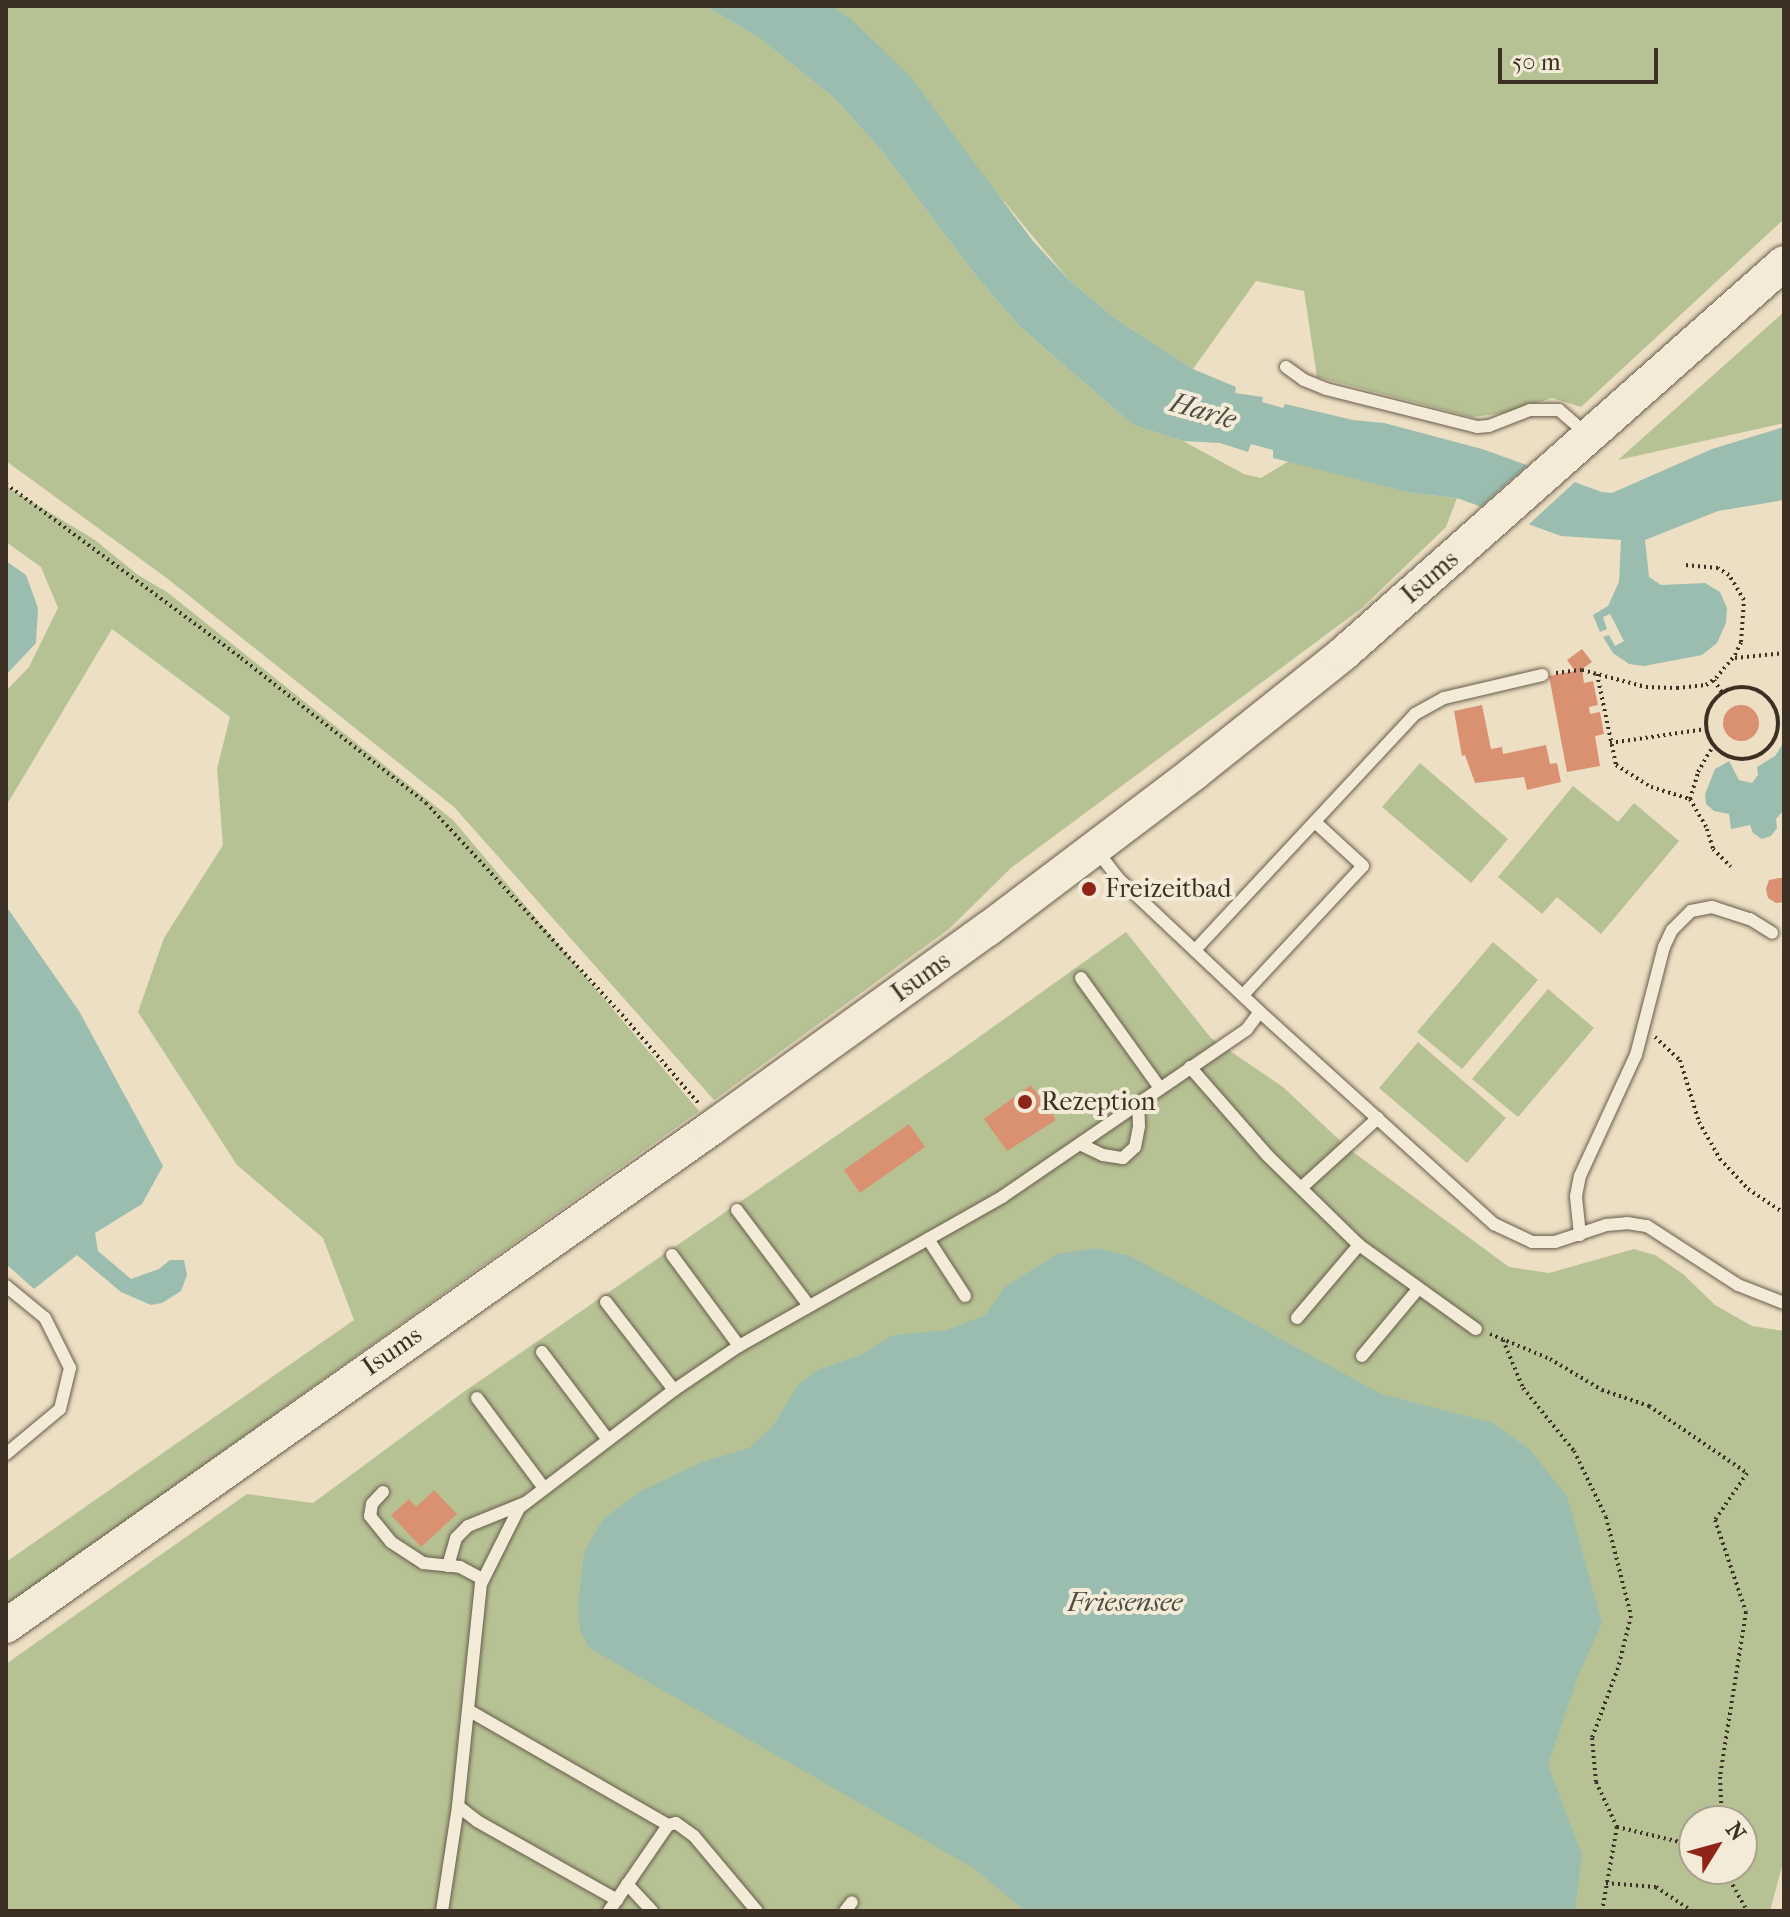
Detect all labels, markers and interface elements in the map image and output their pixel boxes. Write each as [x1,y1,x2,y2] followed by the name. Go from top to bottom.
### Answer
[1502,32,1662,82] scale bar
[1512,48,1561,76] text: 50 m
[1166,386,1240,436] water label: Harle
[1395,544,1465,610] street label: Isums
[1105,873,1231,905] place label: Freizeitbad
[1080,880,1098,898] marker: Freizeitbad
[885,945,957,1009] street label: Isums
[1041,1086,1156,1118] place label: Rezeption
[1016,1093,1034,1111] marker: Rezeption
[356,1319,428,1383] street label: Isums
[1067,1585,1183,1619] water label: Friesensee
[1678,1805,1758,1885] north arrow
[1720,1817,1751,1846] text: N

